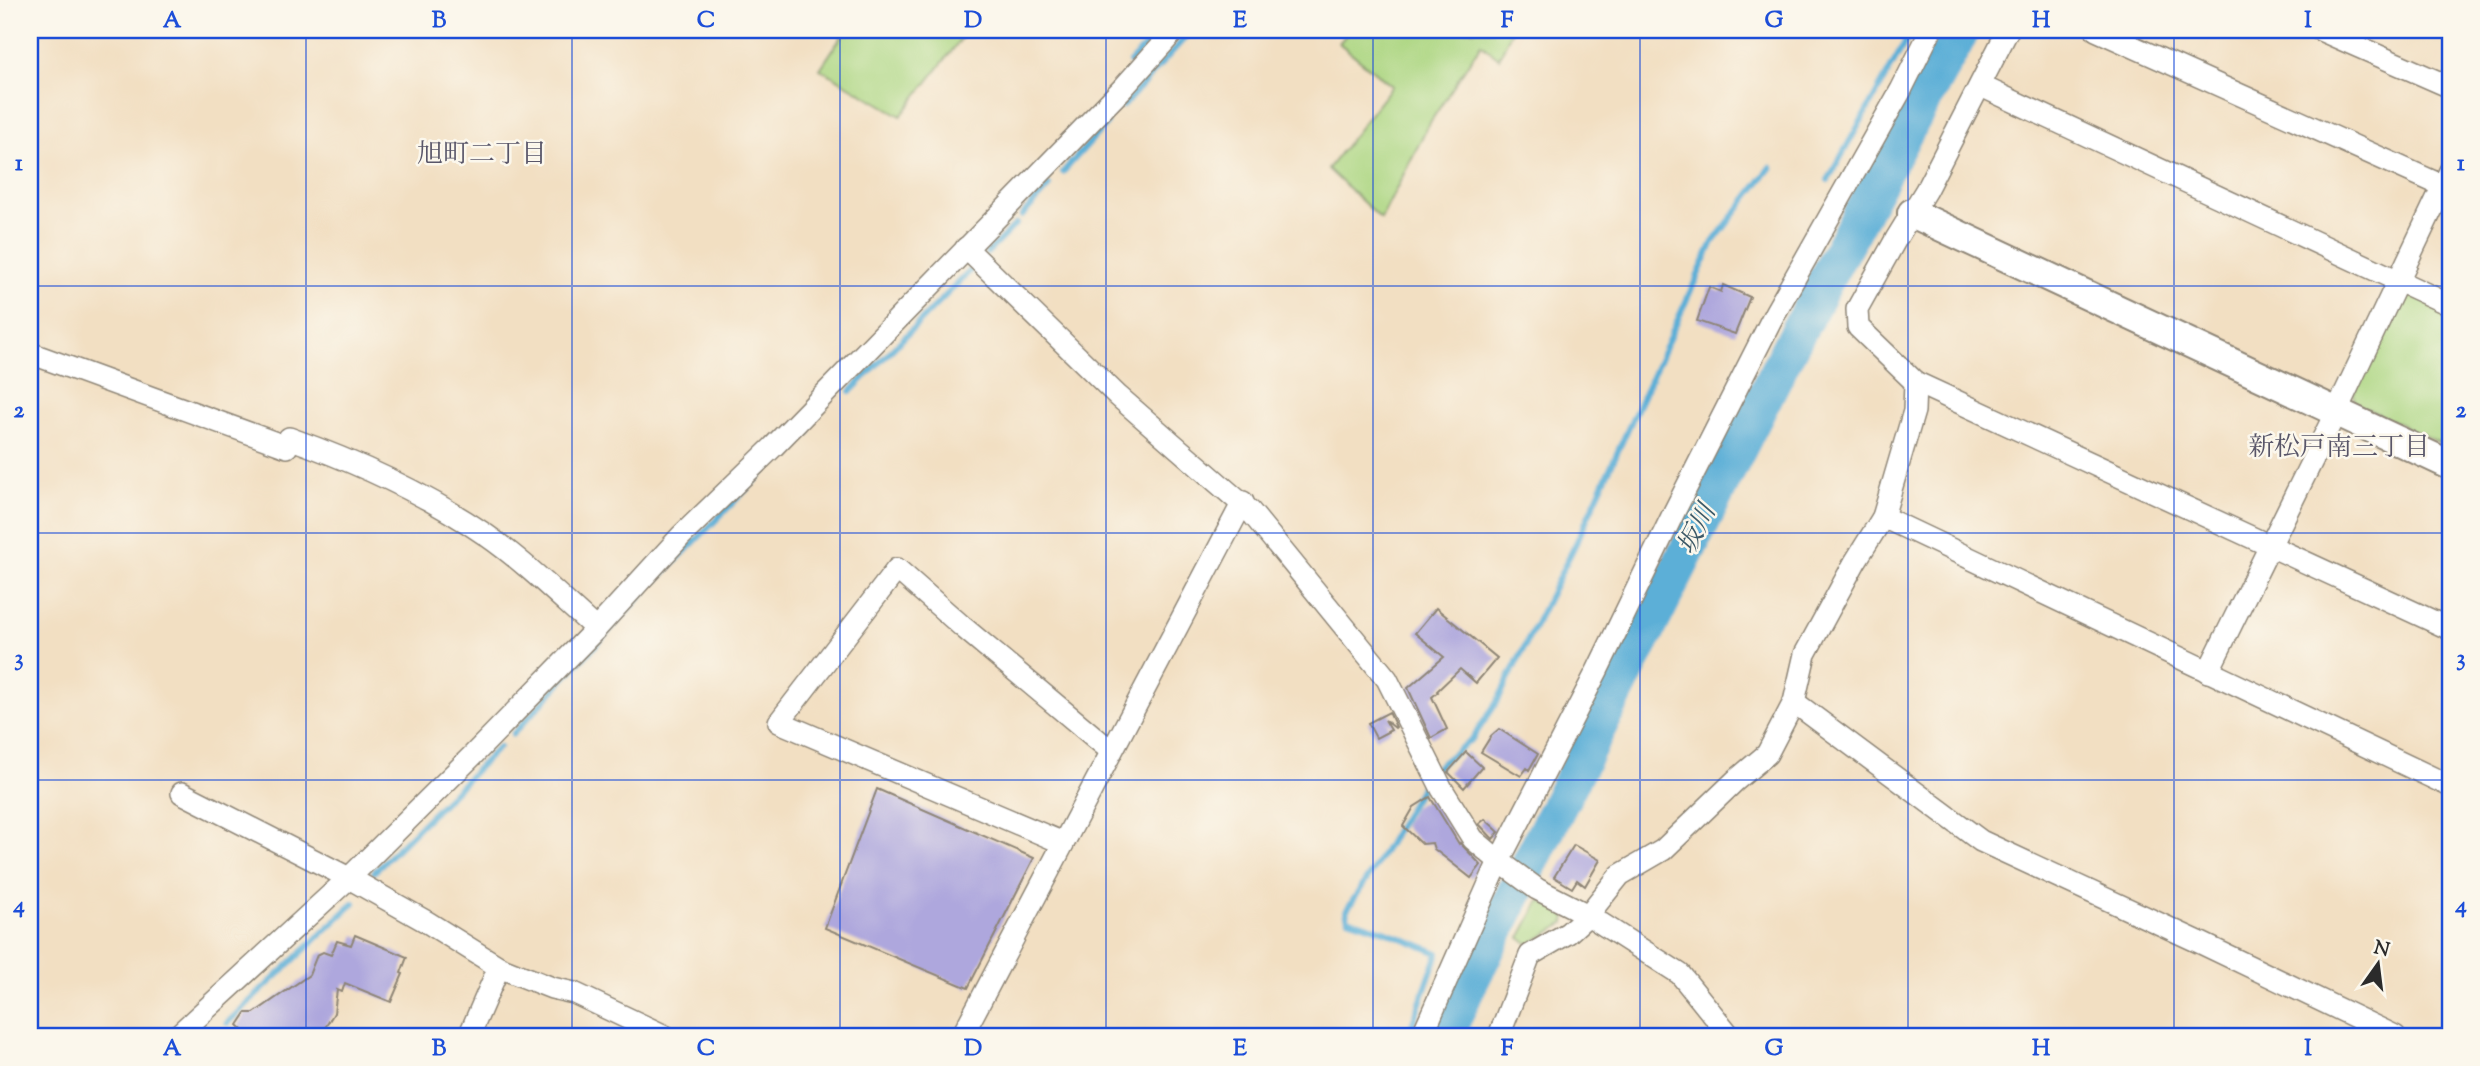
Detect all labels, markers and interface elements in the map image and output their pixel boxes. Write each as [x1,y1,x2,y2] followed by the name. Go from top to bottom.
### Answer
[163,5,182,38] text: A
[432,5,447,38] text: B
[697,5,715,38] text: C
[964,5,982,38] text: D
[1233,5,1247,38] text: E
[1501,5,1514,38] text: F
[1765,5,1784,38] text: G
[2032,5,2051,38] text: H
[2304,5,2312,38] text: I
[417,137,547,174] district label: 旭町二丁目
[15,148,23,181] text: 1
[2457,148,2465,181] text: 1
[14,395,25,428] text: 2
[2456,395,2467,428] text: 2
[2248,430,2430,467] district label: 新松戸南三丁目
[1670,496,1728,562] water label: 坂川
[14,643,24,676] text: 3
[2456,643,2466,676] text: 3
[12,890,25,923] text: 4
[2454,890,2467,923] text: 4
[2344,930,2414,1000] north arrow
[2371,935,2392,965] text: N
[163,1033,182,1066] text: A
[432,1033,447,1066] text: B
[697,1033,715,1066] text: C
[964,1033,982,1066] text: D
[1233,1033,1247,1066] text: E
[1501,1033,1514,1066] text: F
[1765,1033,1784,1066] text: G
[2032,1033,2051,1066] text: H
[2304,1033,2312,1066] text: I

